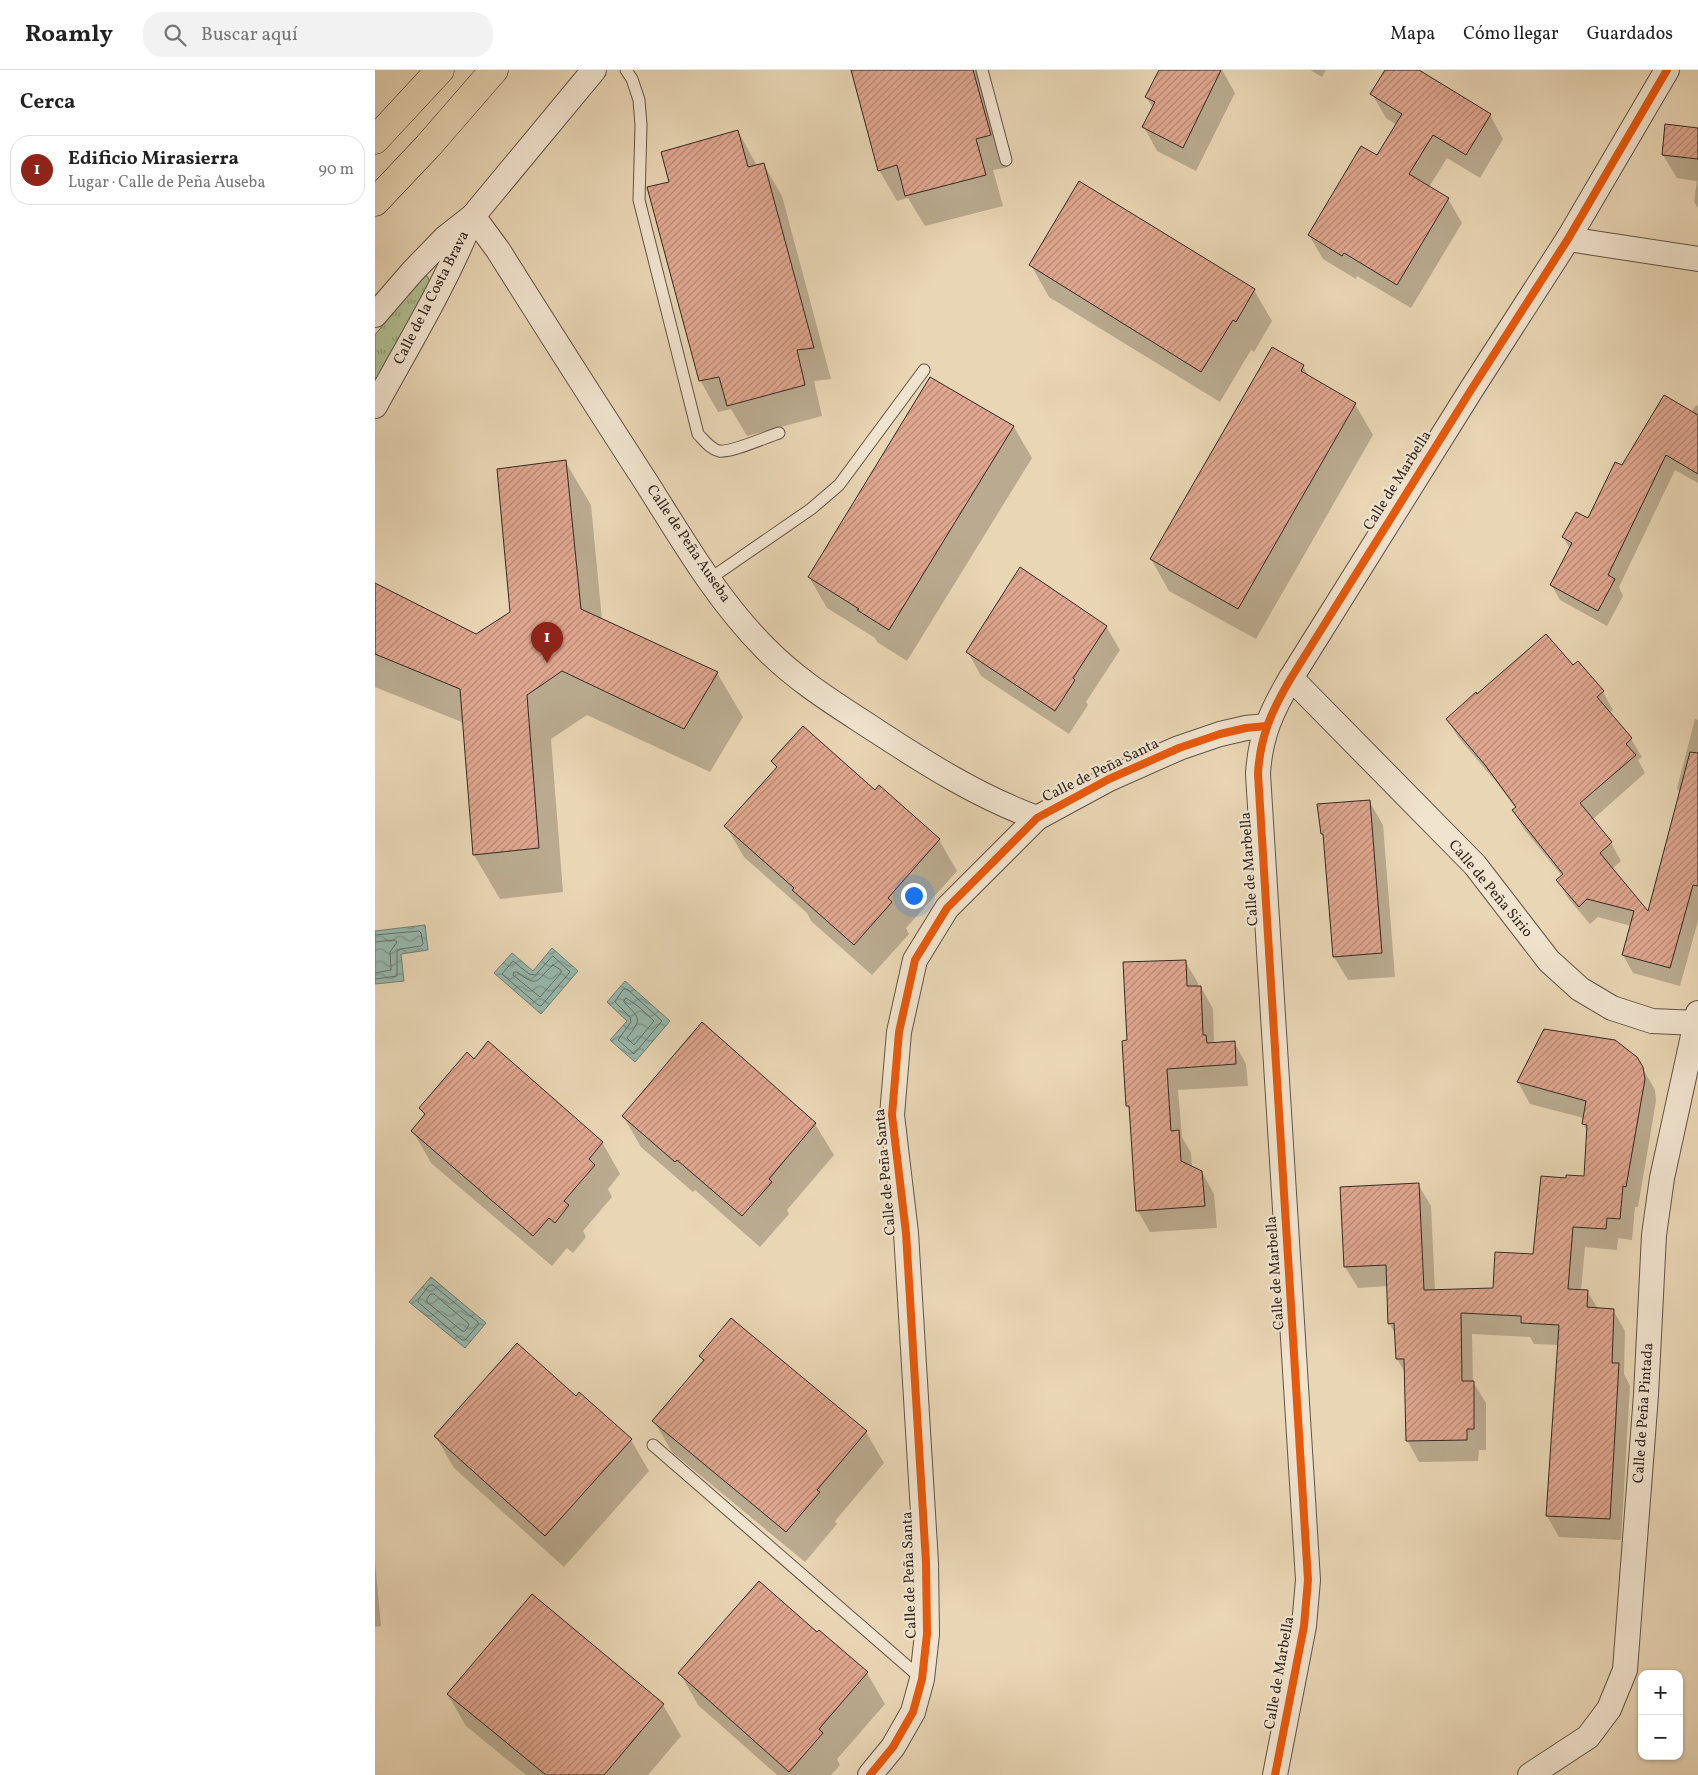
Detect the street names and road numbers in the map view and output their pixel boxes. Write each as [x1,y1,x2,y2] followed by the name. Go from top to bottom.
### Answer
[389,227,475,369] street label: Calle de la Costa Brava
[1359,427,1437,535] street label: Calle de Marbella
[641,481,735,607] street label: Calle de Peña Auseba
[1039,734,1163,808] street label: Calle de Peña Santa
[1236,811,1264,927] street label: Calle de Marbella
[1443,836,1537,942] street label: Calle de Peña Sirio
[870,1108,902,1236] street label: Calle de Peña Santa
[1262,1215,1290,1331] street label: Calle de Marbella
[1629,1342,1659,1484] street label: Calle de Peña Pintada
[897,1511,923,1639] street label: Calle de Peña Santa
[1260,1615,1300,1731] street label: Calle de Marbella

